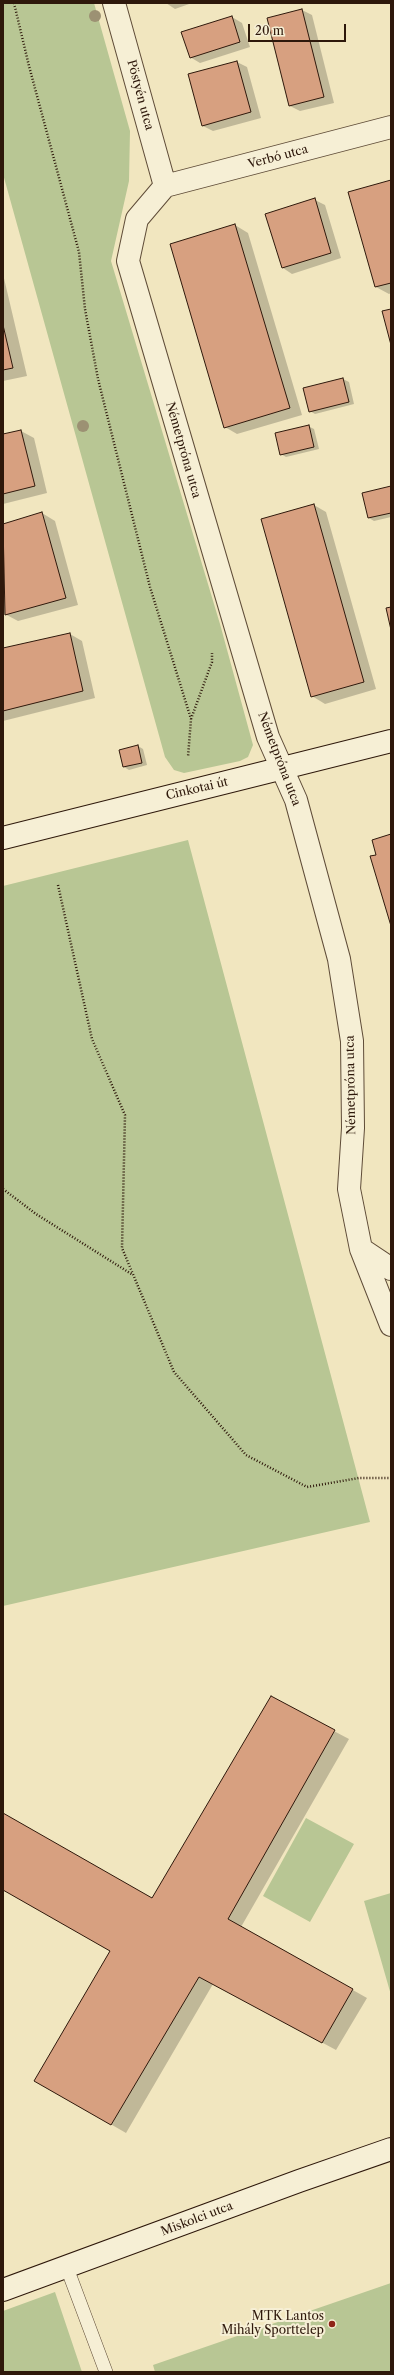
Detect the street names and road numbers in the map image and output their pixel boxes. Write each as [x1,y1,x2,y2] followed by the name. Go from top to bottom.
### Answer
[124,58,156,132] street label: Pöstyén utca
[246,142,310,172] street label: Verbó utca
[162,400,204,500] street label: Németpróna utca
[254,710,304,808] street label: Németpróna utca
[165,775,229,803] street label: Cinkotai út
[343,1035,359,1135] street label: Németpróna utca
[159,2199,235,2239] street label: Miskolci utca

